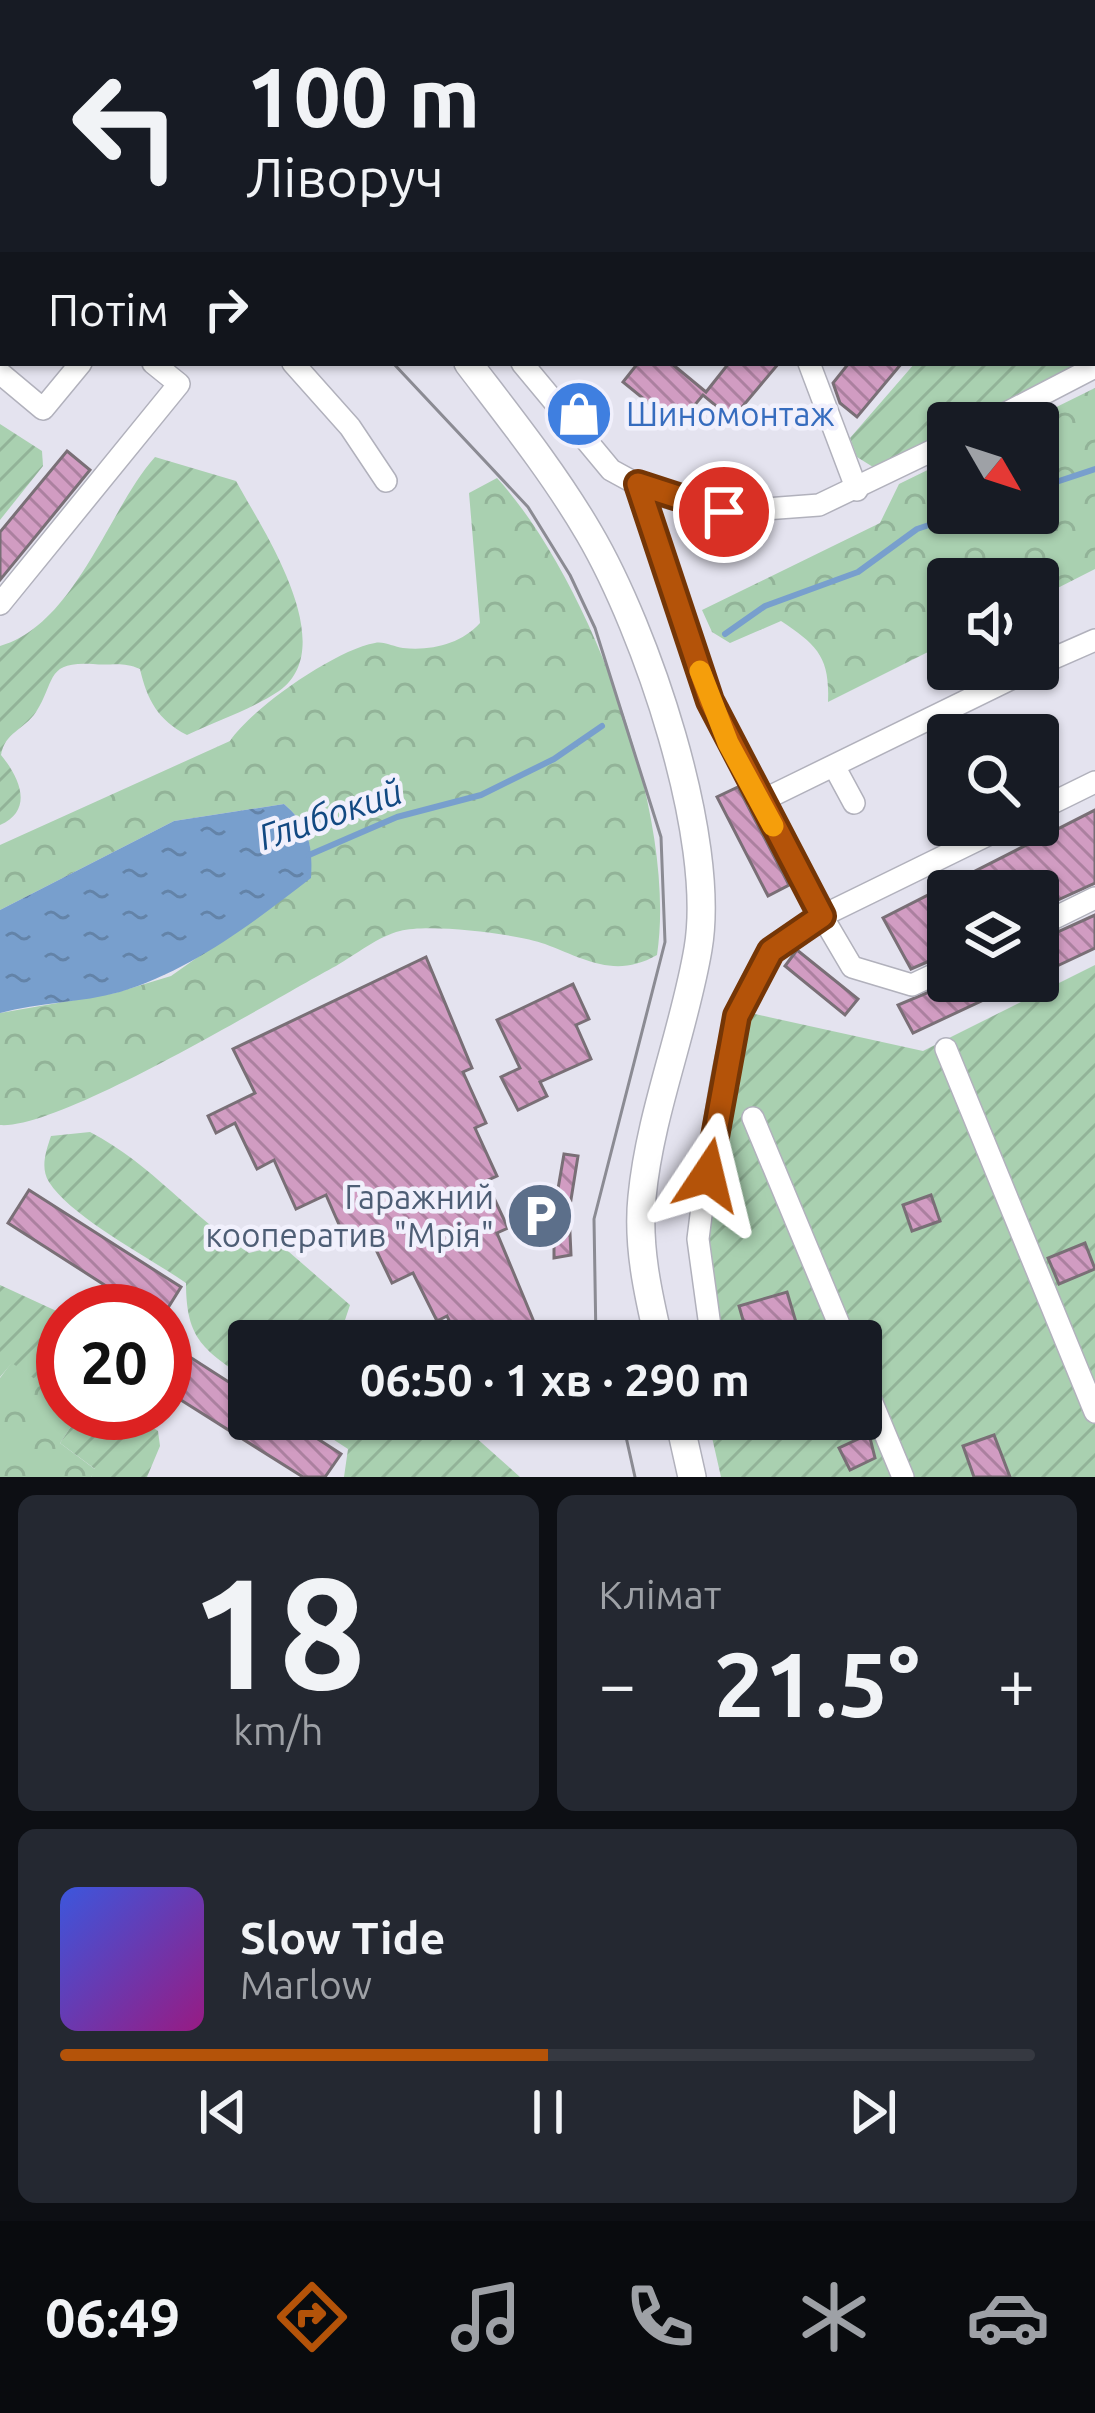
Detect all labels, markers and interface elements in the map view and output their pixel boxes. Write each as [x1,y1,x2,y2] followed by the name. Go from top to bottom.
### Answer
[48,48,204,204] icon: left
[246,49,480,143] text: 100 m
[246,147,444,207] text: Ліворуч
[193,276,259,342] icon: right
[48,284,169,335] text: Потім
[544,379,614,449] shop icon: Шиномонтаж
[626,395,835,432] place label: Шиномонтаж
[927,402,1059,534] north arrow
[927,402,1059,1002] map controls
[673,461,775,563] pin
[691,479,757,545] icon: arrive
[927,558,1059,690] button: sound
[927,714,1059,846] button: search
[253,770,407,857] water label: Глибокий
[927,870,1059,1002] button: layers
[645,1112,771,1238] position arrow
[206,1178,494,1253] place label: Гаражний кооператив "Мрія"
[505,1181,575,1251] parking icon: Гаражний кооператив "Мрія"
[36,1284,192,1440] speed limit sign: 20
[360,1354,750,1405] text: 06:50 · 1 хв · 290 m
[190,1544,366,1718] text: 18
[599,1573,721,1616] text: Клімат
[714,1633,920,1734] text: 21.5°
[599,1646,636,1720] text: −
[998,1646,1035,1720] text: +
[233,1709,323,1752] text: km/h
[240,1912,445,1963] text: Slow Tide
[240,1963,372,2006] text: Marlow
[190,2079,256,2145] icon: previous
[515,2079,581,2145] icon: pause
[840,2079,906,2145] icon: next
[270,2275,354,2359] icon: directions
[444,2275,528,2359] icon: music
[618,2275,702,2359] icon: phone
[792,2275,876,2359] icon: climate
[966,2275,1050,2359] icon: car
[45,2287,180,2347] text: 06:49

